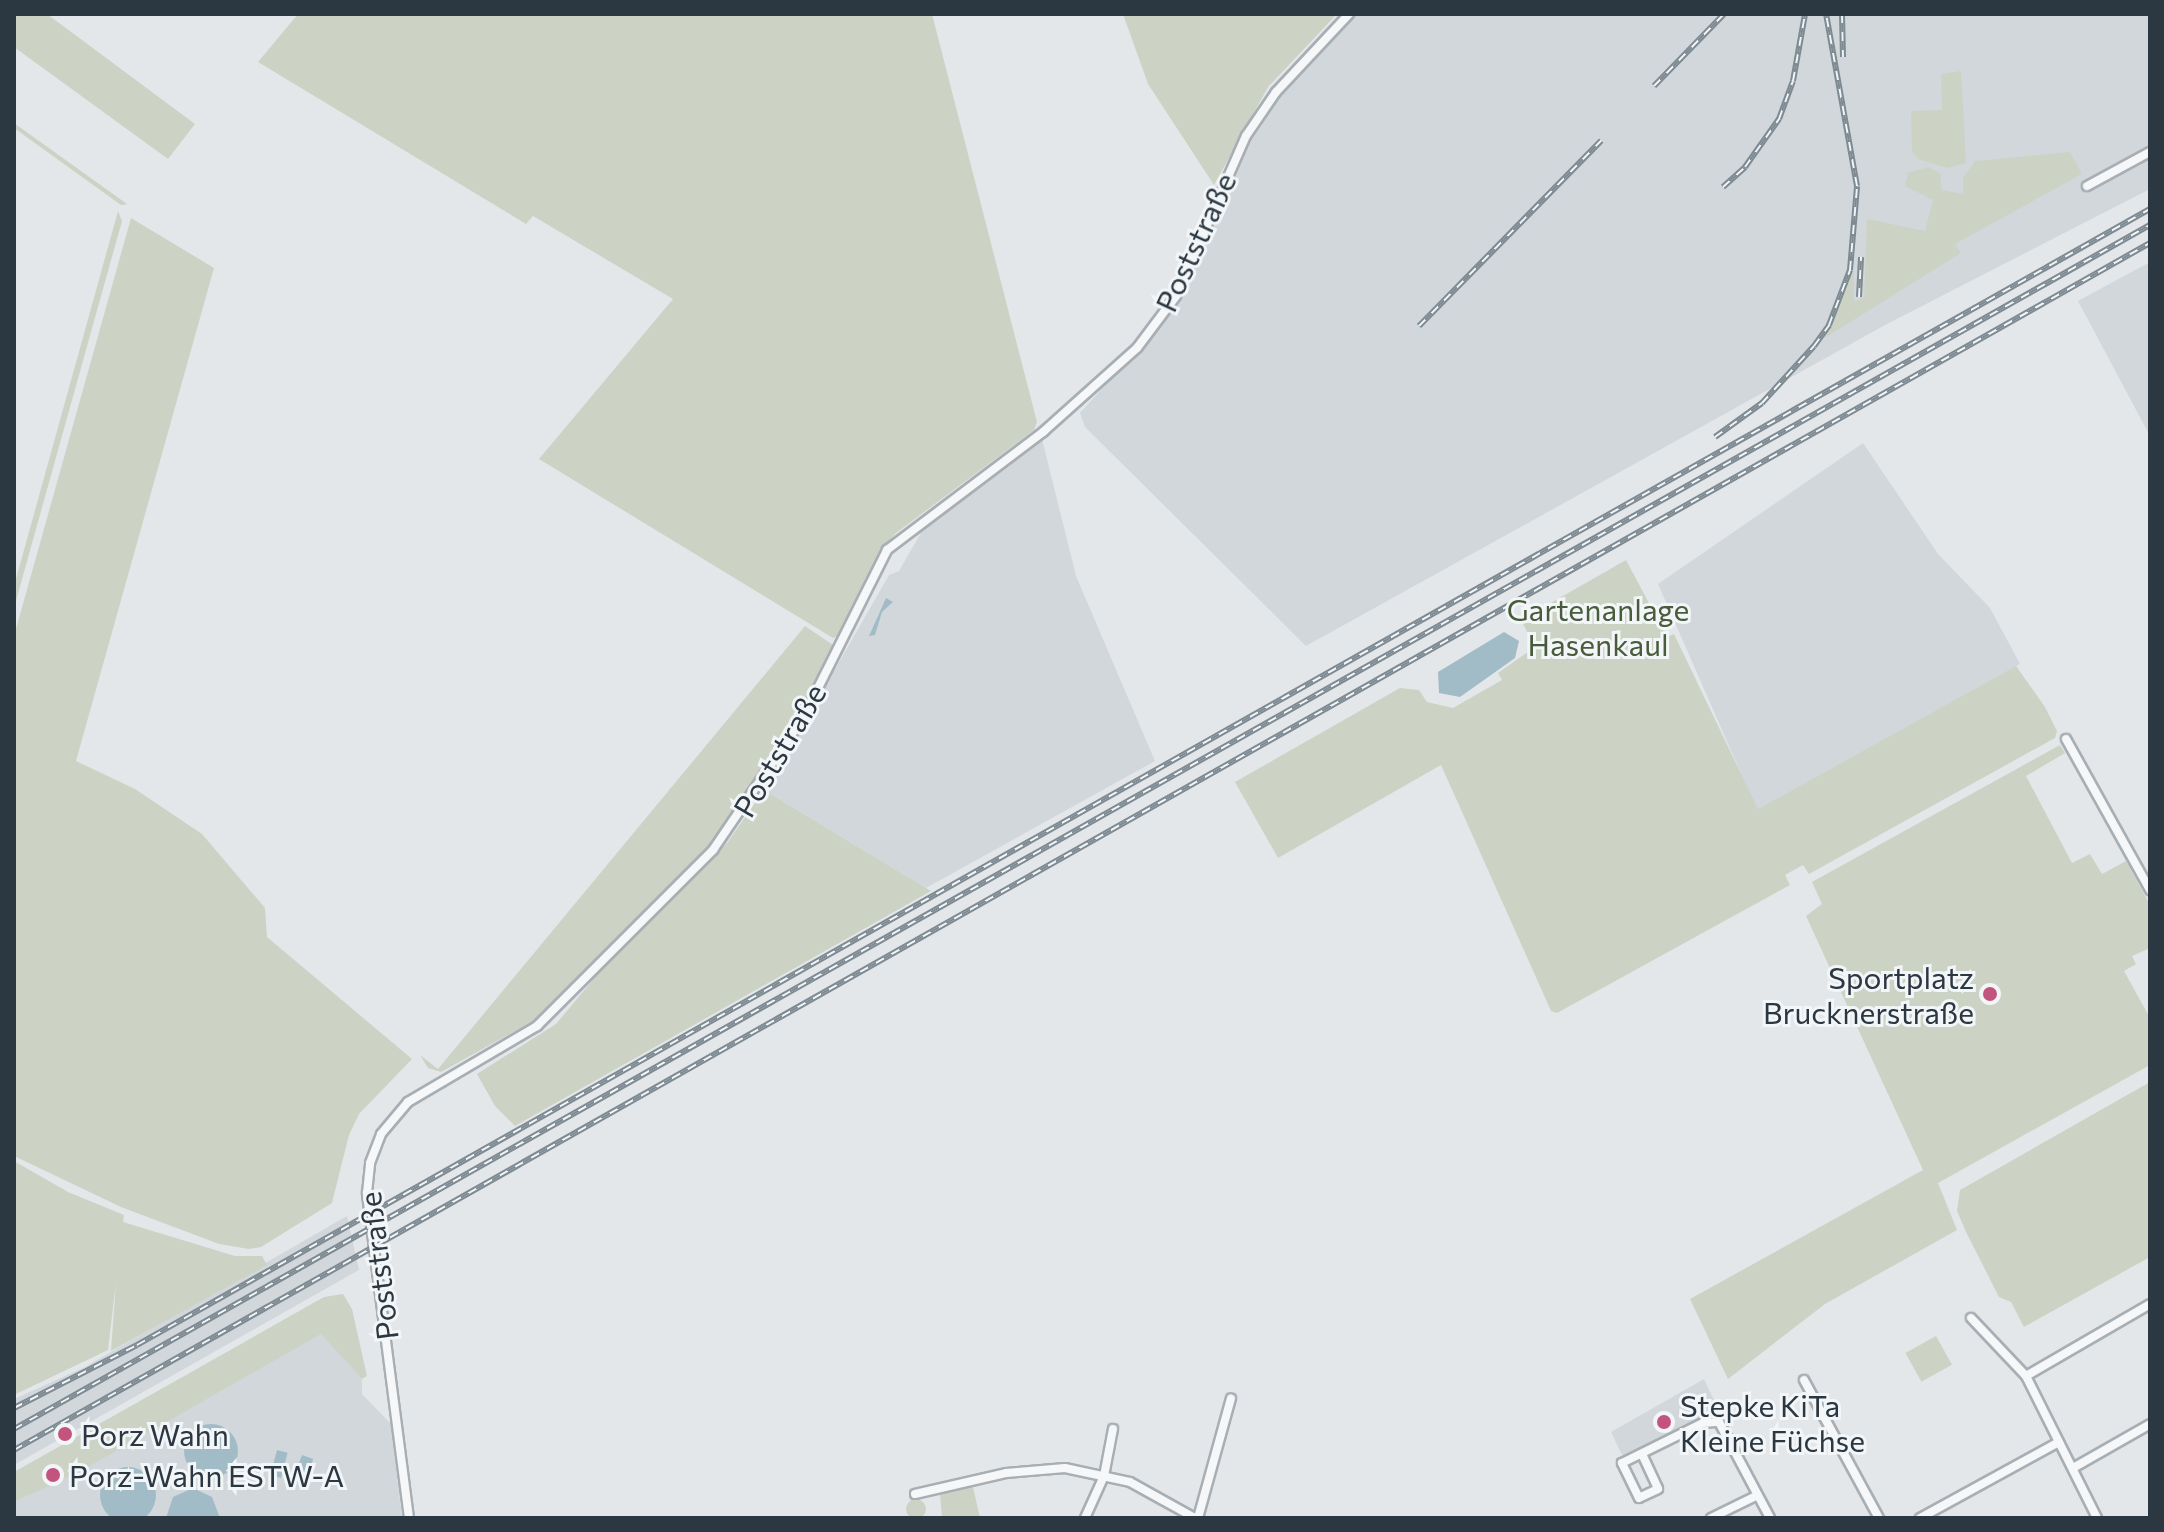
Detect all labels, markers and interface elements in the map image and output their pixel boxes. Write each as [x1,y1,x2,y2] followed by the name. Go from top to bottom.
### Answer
[1147,167,1243,317] street label: Poststraße
[1507,591,1689,662] park label: Gartenanlage Hasenkaul
[725,677,833,823] street label: Poststraße
[1763,959,1974,1030] place label: Sportplatz Brucknerstraße
[1981,985,1999,1003] marker: Sportplatz Brucknerstraße
[351,1190,405,1342] street label: Poststraße
[1680,1387,1865,1458] place label: Stepke KiTa Kleine Füchse
[1655,1413,1673,1431] marker: Stepke KiTa Kleine Füchse
[81,1416,229,1452] place label: Porz Wahn
[56,1425,74,1443] marker: Porz Wahn
[69,1457,344,1493] place label: Porz-Wahn ESTW-A
[44,1466,62,1484] marker: Porz-Wahn ESTW-A

